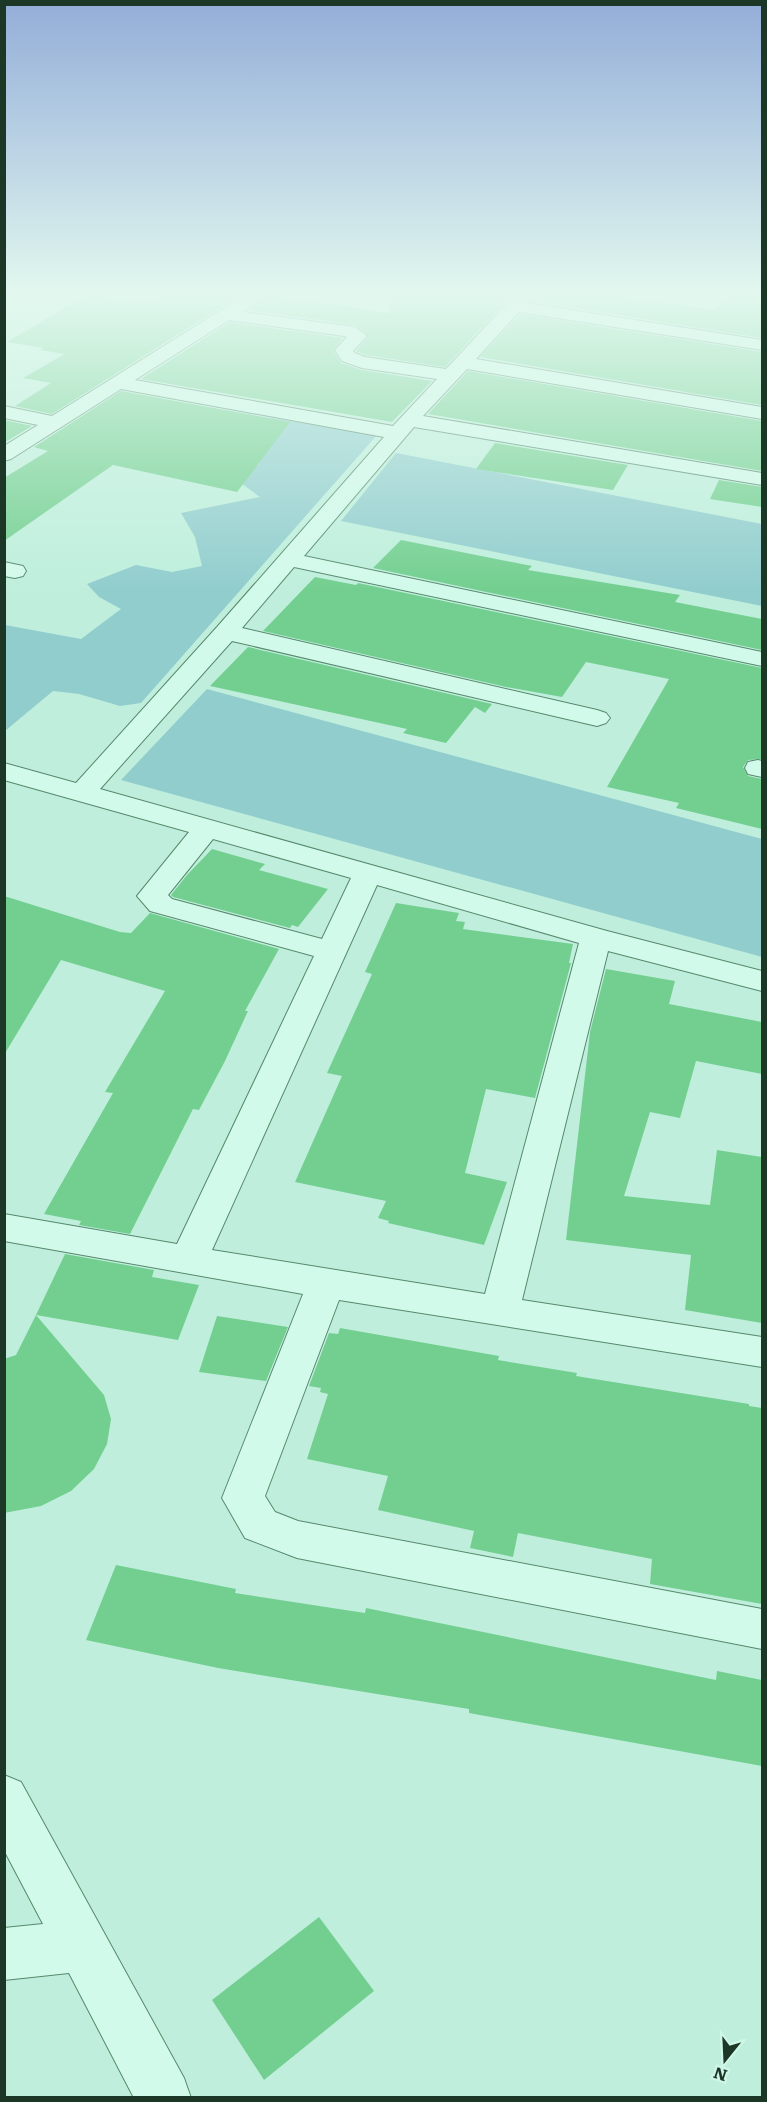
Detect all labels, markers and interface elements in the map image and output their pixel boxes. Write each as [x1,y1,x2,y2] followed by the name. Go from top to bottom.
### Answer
[695,2030,755,2090] north arrow
[710,2062,730,2089] text: N

